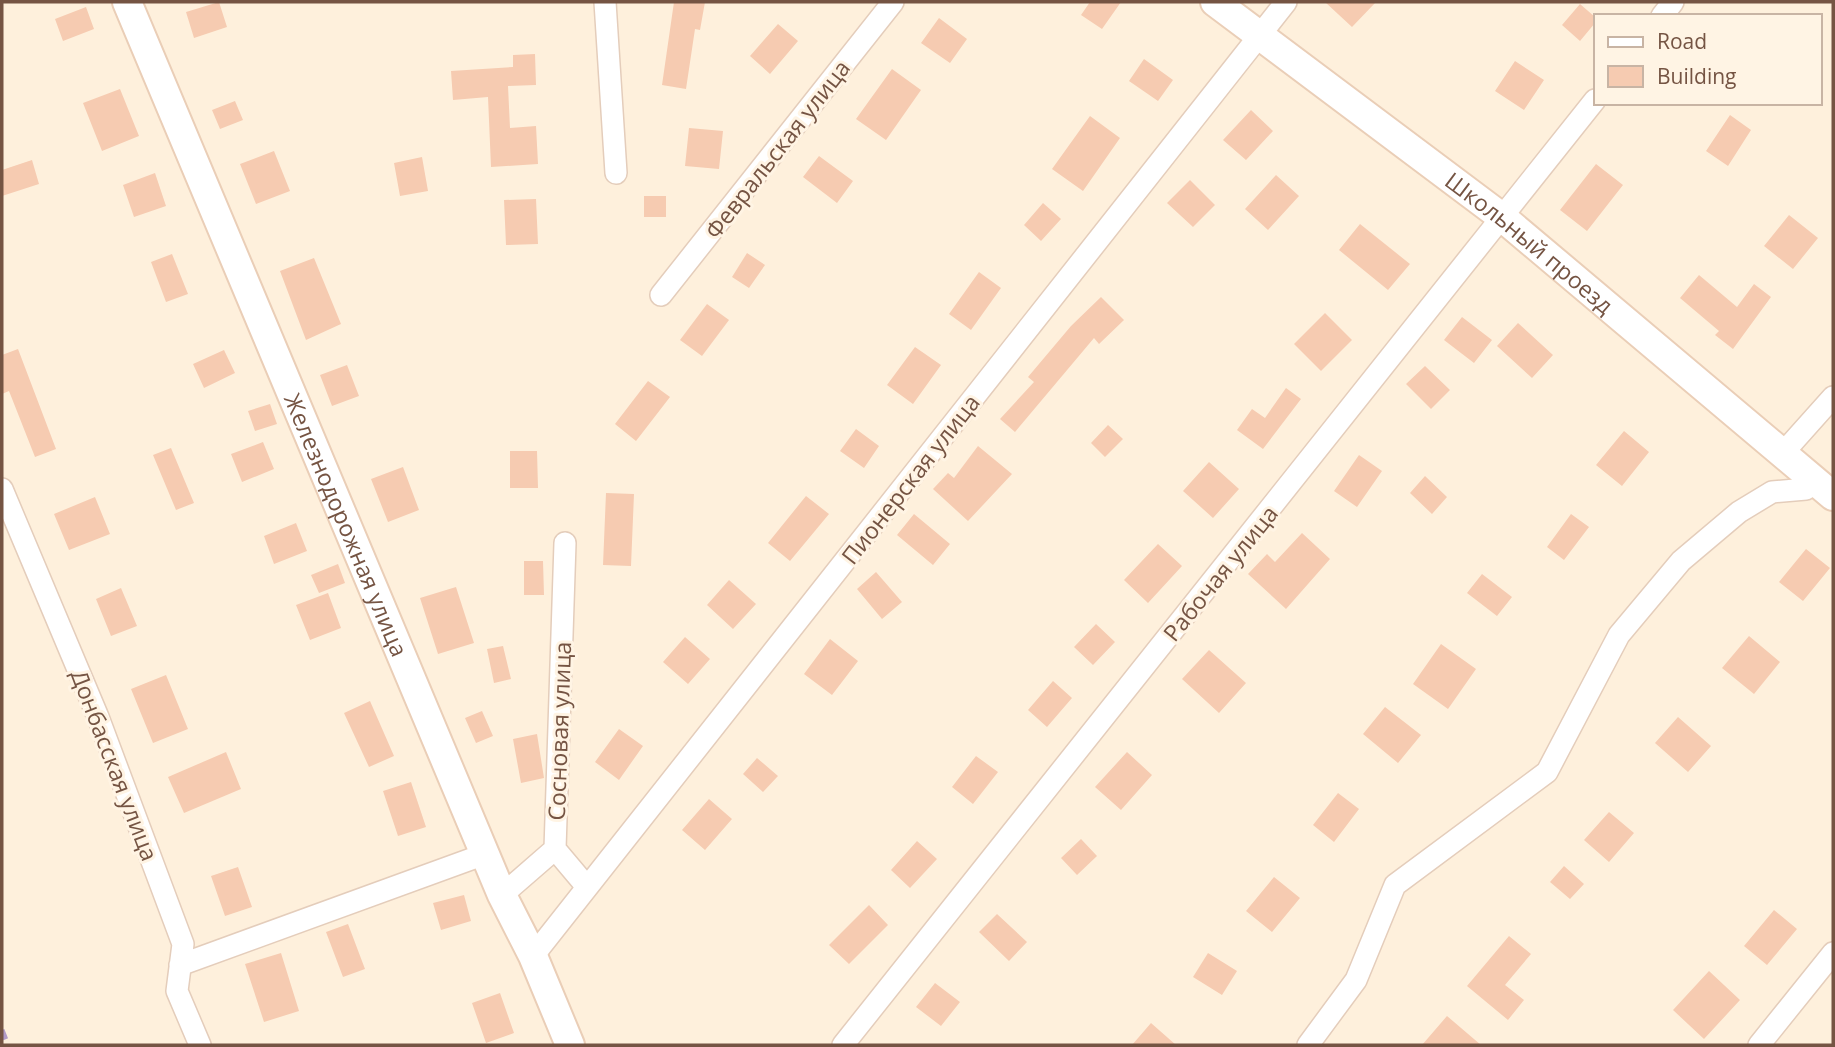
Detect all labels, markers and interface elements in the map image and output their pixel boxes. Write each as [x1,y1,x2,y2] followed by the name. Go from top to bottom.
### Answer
[1594,14,1821,105] legend
[1657,27,1707,55] text: Road
[697,53,857,245] street label: Февральская улица
[1657,62,1736,90] text: Building
[1439,164,1621,321] street label: Школьный проезд
[833,387,987,571] street label: Пионерская улица
[277,388,416,661] street label: Железнодорожная улица
[1155,498,1285,648] street label: Рабочая улица
[540,641,578,821] street label: Сосновая улица
[64,665,166,865] street label: Донбасская улица

